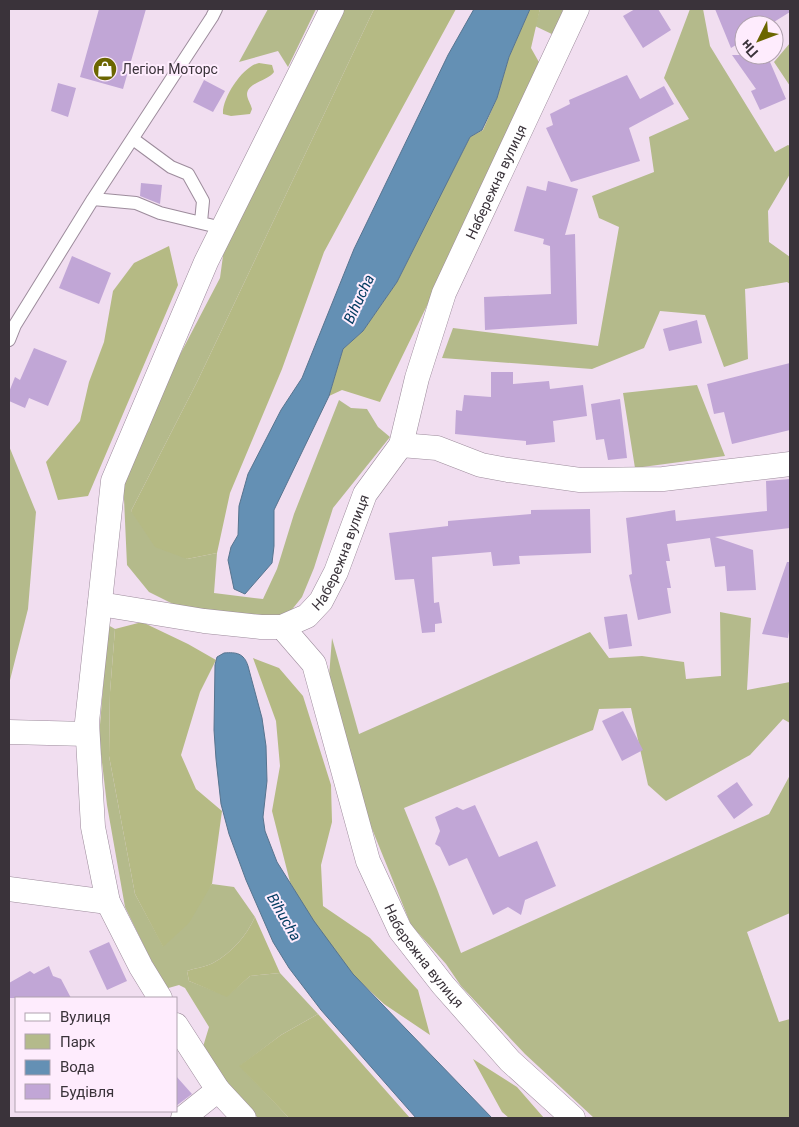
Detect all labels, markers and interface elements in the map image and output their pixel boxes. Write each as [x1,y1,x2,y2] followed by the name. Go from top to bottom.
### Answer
[734,15,784,65] north arrow
[737,37,761,61] text: Пн
[92,56,118,82] shop icon: Легіон Моторс
[122,61,218,77] place label: Легіон Моторс
[462,122,530,242] street label: Набережна вулиця
[340,271,378,326] water label: Bihucha
[308,492,372,614] street label: Набережна вулиця
[263,890,305,944] water label: Bihucha
[381,902,467,1011] street label: Набережна вулиця
[15,997,178,1112] legend
[60,1008,111,1026] text: Вулиця
[60,1033,95,1051] text: Парк
[60,1058,95,1076] text: Вода
[60,1083,114,1101] text: Будівля

